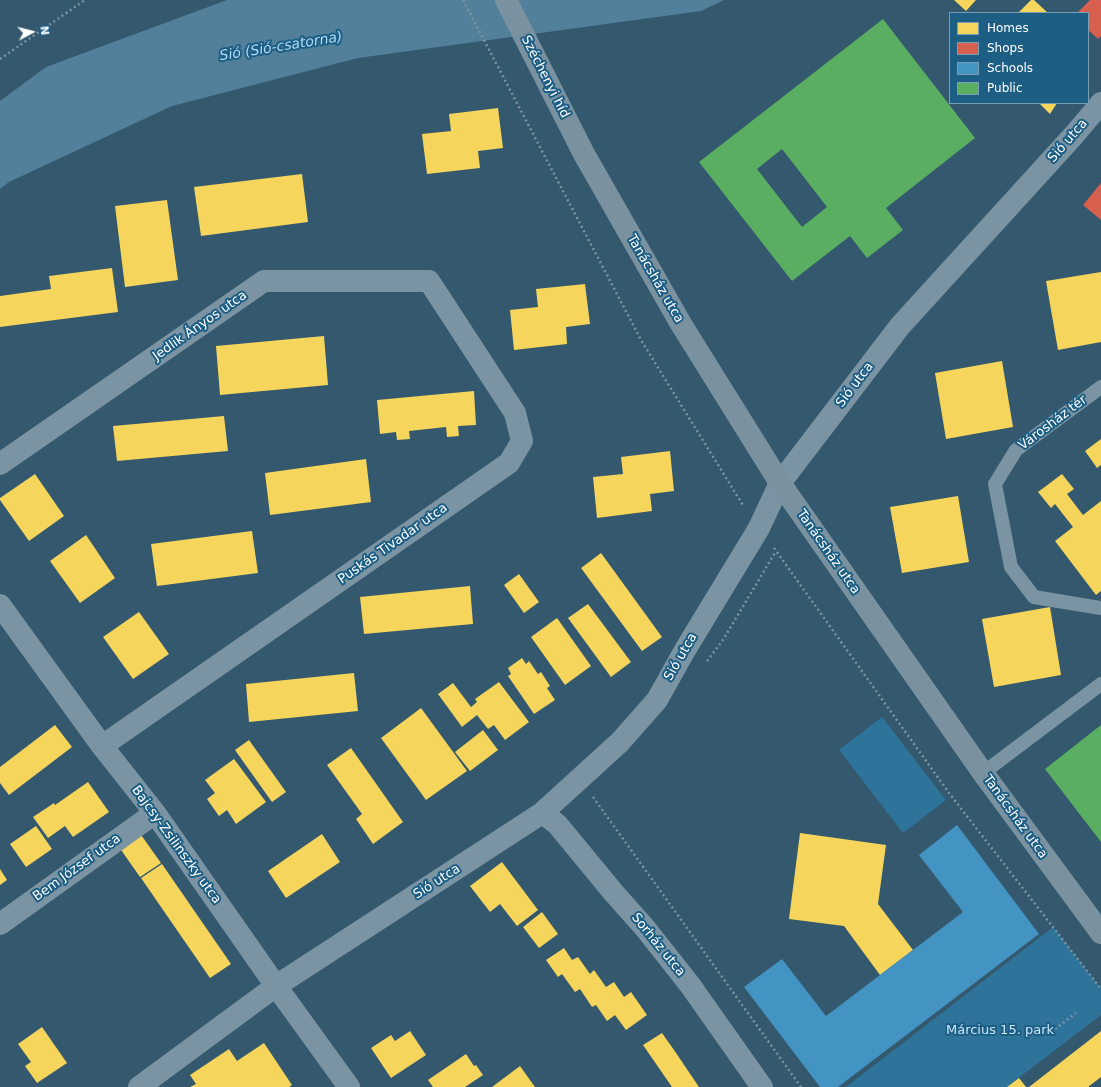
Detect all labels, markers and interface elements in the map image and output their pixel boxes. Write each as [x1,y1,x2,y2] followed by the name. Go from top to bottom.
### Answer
[12,12,52,52] north arrow
[949,12,1089,104] legend
[987,21,1029,35] text: Homes
[37,25,51,36] text: N
[218,29,344,65] water label: Sió (Sió-csatorna)
[518,33,572,121] street label: Széchenyi híd
[987,41,1023,55] text: Shops
[987,61,1033,75] text: Schools
[987,81,1023,95] text: Public
[1045,116,1091,166] street label: Sió utca
[623,232,687,326] street label: Tanácsház utca
[150,288,250,364] street label: Jedlik Ányos utca
[833,359,877,411] street label: Sió utca
[1016,392,1090,454] street label: Városház tér
[335,500,451,588] street label: Puskás Tivadar utca
[793,507,863,597] street label: Tanácsház utca
[661,630,701,684] street label: Sió utca
[979,772,1051,862] street label: Tanácsház utca
[128,783,224,907] street label: Bajcsy-Zsilinszky utca
[30,831,124,905] street label: Bem József utca
[411,861,463,903] street label: Sió utca
[628,910,688,980] street label: Sorház utca
[946,1023,1054,1039] park label: Március 15. park

